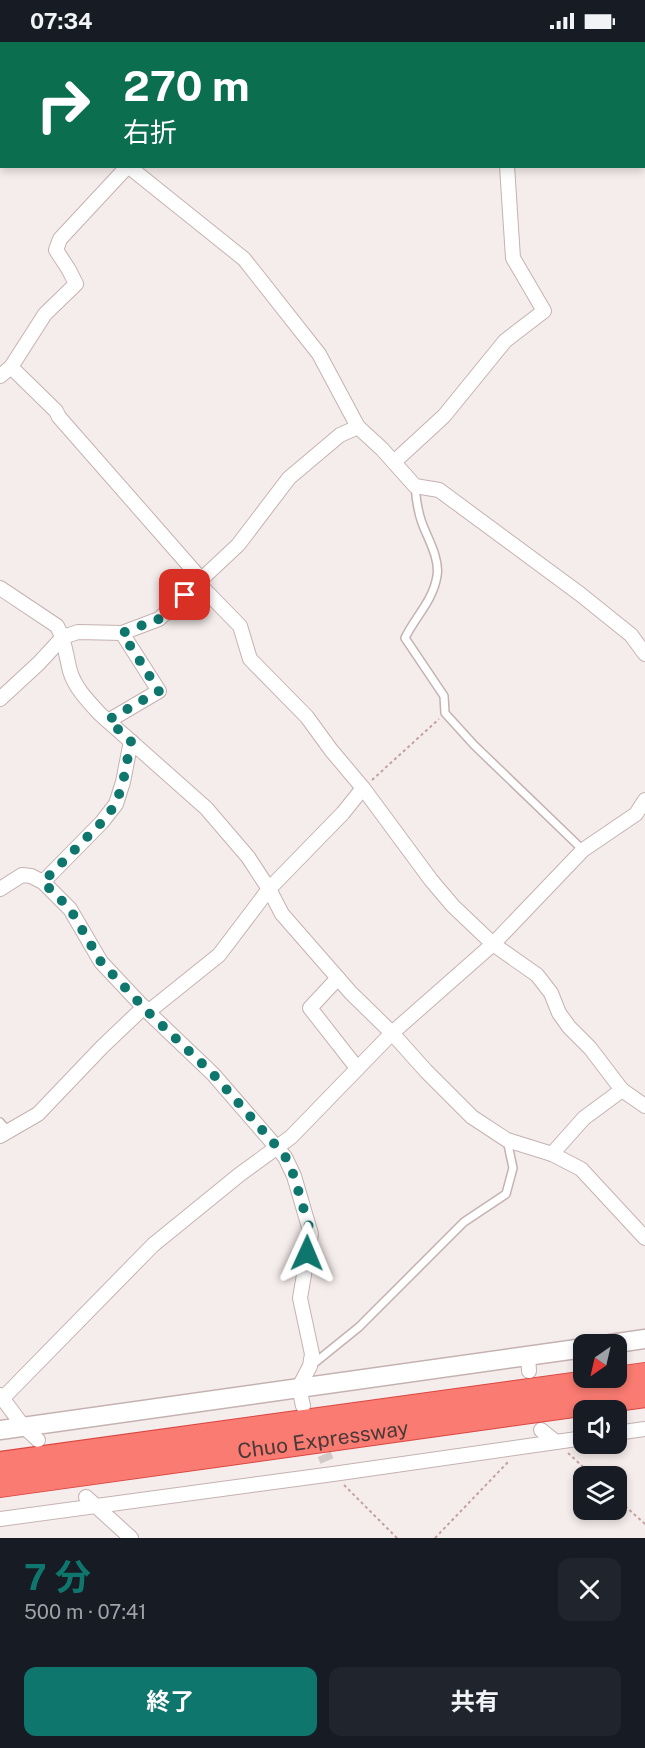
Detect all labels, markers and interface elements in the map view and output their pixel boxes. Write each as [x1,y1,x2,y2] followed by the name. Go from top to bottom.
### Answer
[30,8,93,34] text: 07:34
[123,61,250,110] text: 270 m
[24,66,102,144] icon: right
[123,116,177,148] text: 右折
[159,569,210,620] pin
[168,578,201,611] icon: arrive
[275,1221,339,1285] position arrow
[573,1334,627,1388] north arrow
[573,1334,627,1520] map controls
[573,1400,627,1454] button: sound
[236,1415,410,1463] street label: Chuo Expressway
[573,1466,627,1520] button: layers
[24,1556,91,1598] text: 7 分
[558,1558,621,1621] button: close
[24,1600,146,1624] text: 500 m · 07:41
[24,1667,317,1736] button: 終了
[329,1667,621,1736] button: 共有

